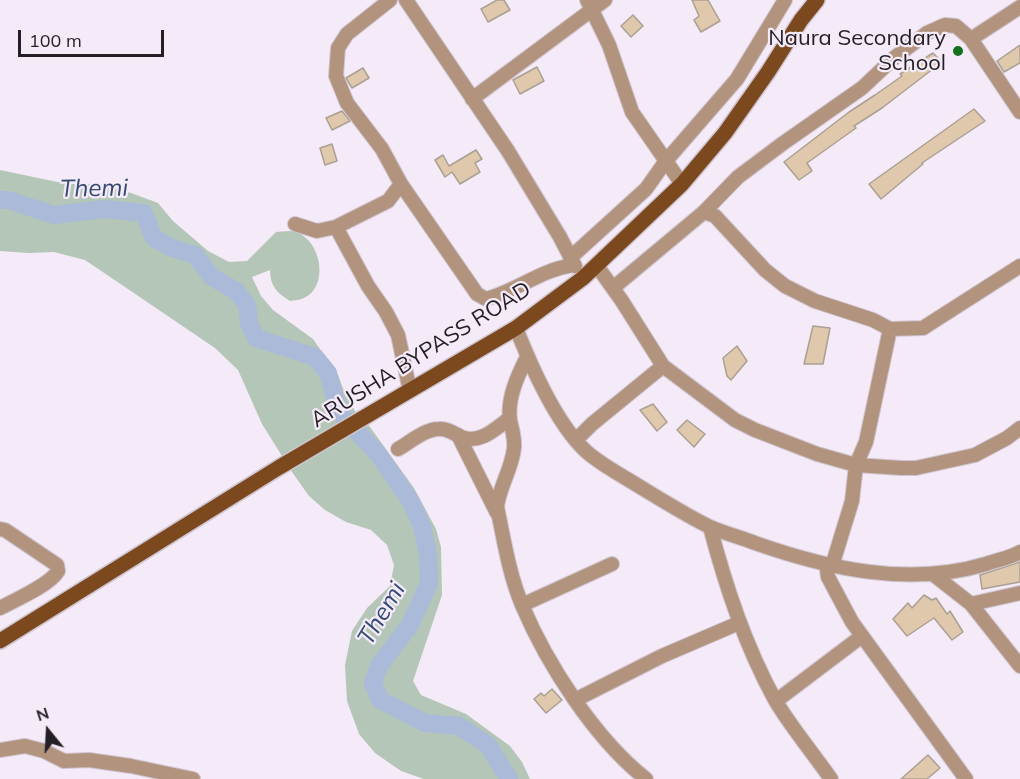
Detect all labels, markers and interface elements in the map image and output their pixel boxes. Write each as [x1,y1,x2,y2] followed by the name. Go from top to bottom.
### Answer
[21,18,166,56] scale bar
[768,25,946,76] place label: Naura Secondary School
[29,29,82,52] text: 100 m
[951,44,965,58] marker: Naura Secondary School
[60,174,128,204] water label: Themi
[306,276,536,434] street label: ARUSHA BYPASS ROAD
[352,577,412,651] water label: Themi
[18,701,78,761] north arrow
[34,703,51,725] text: N

